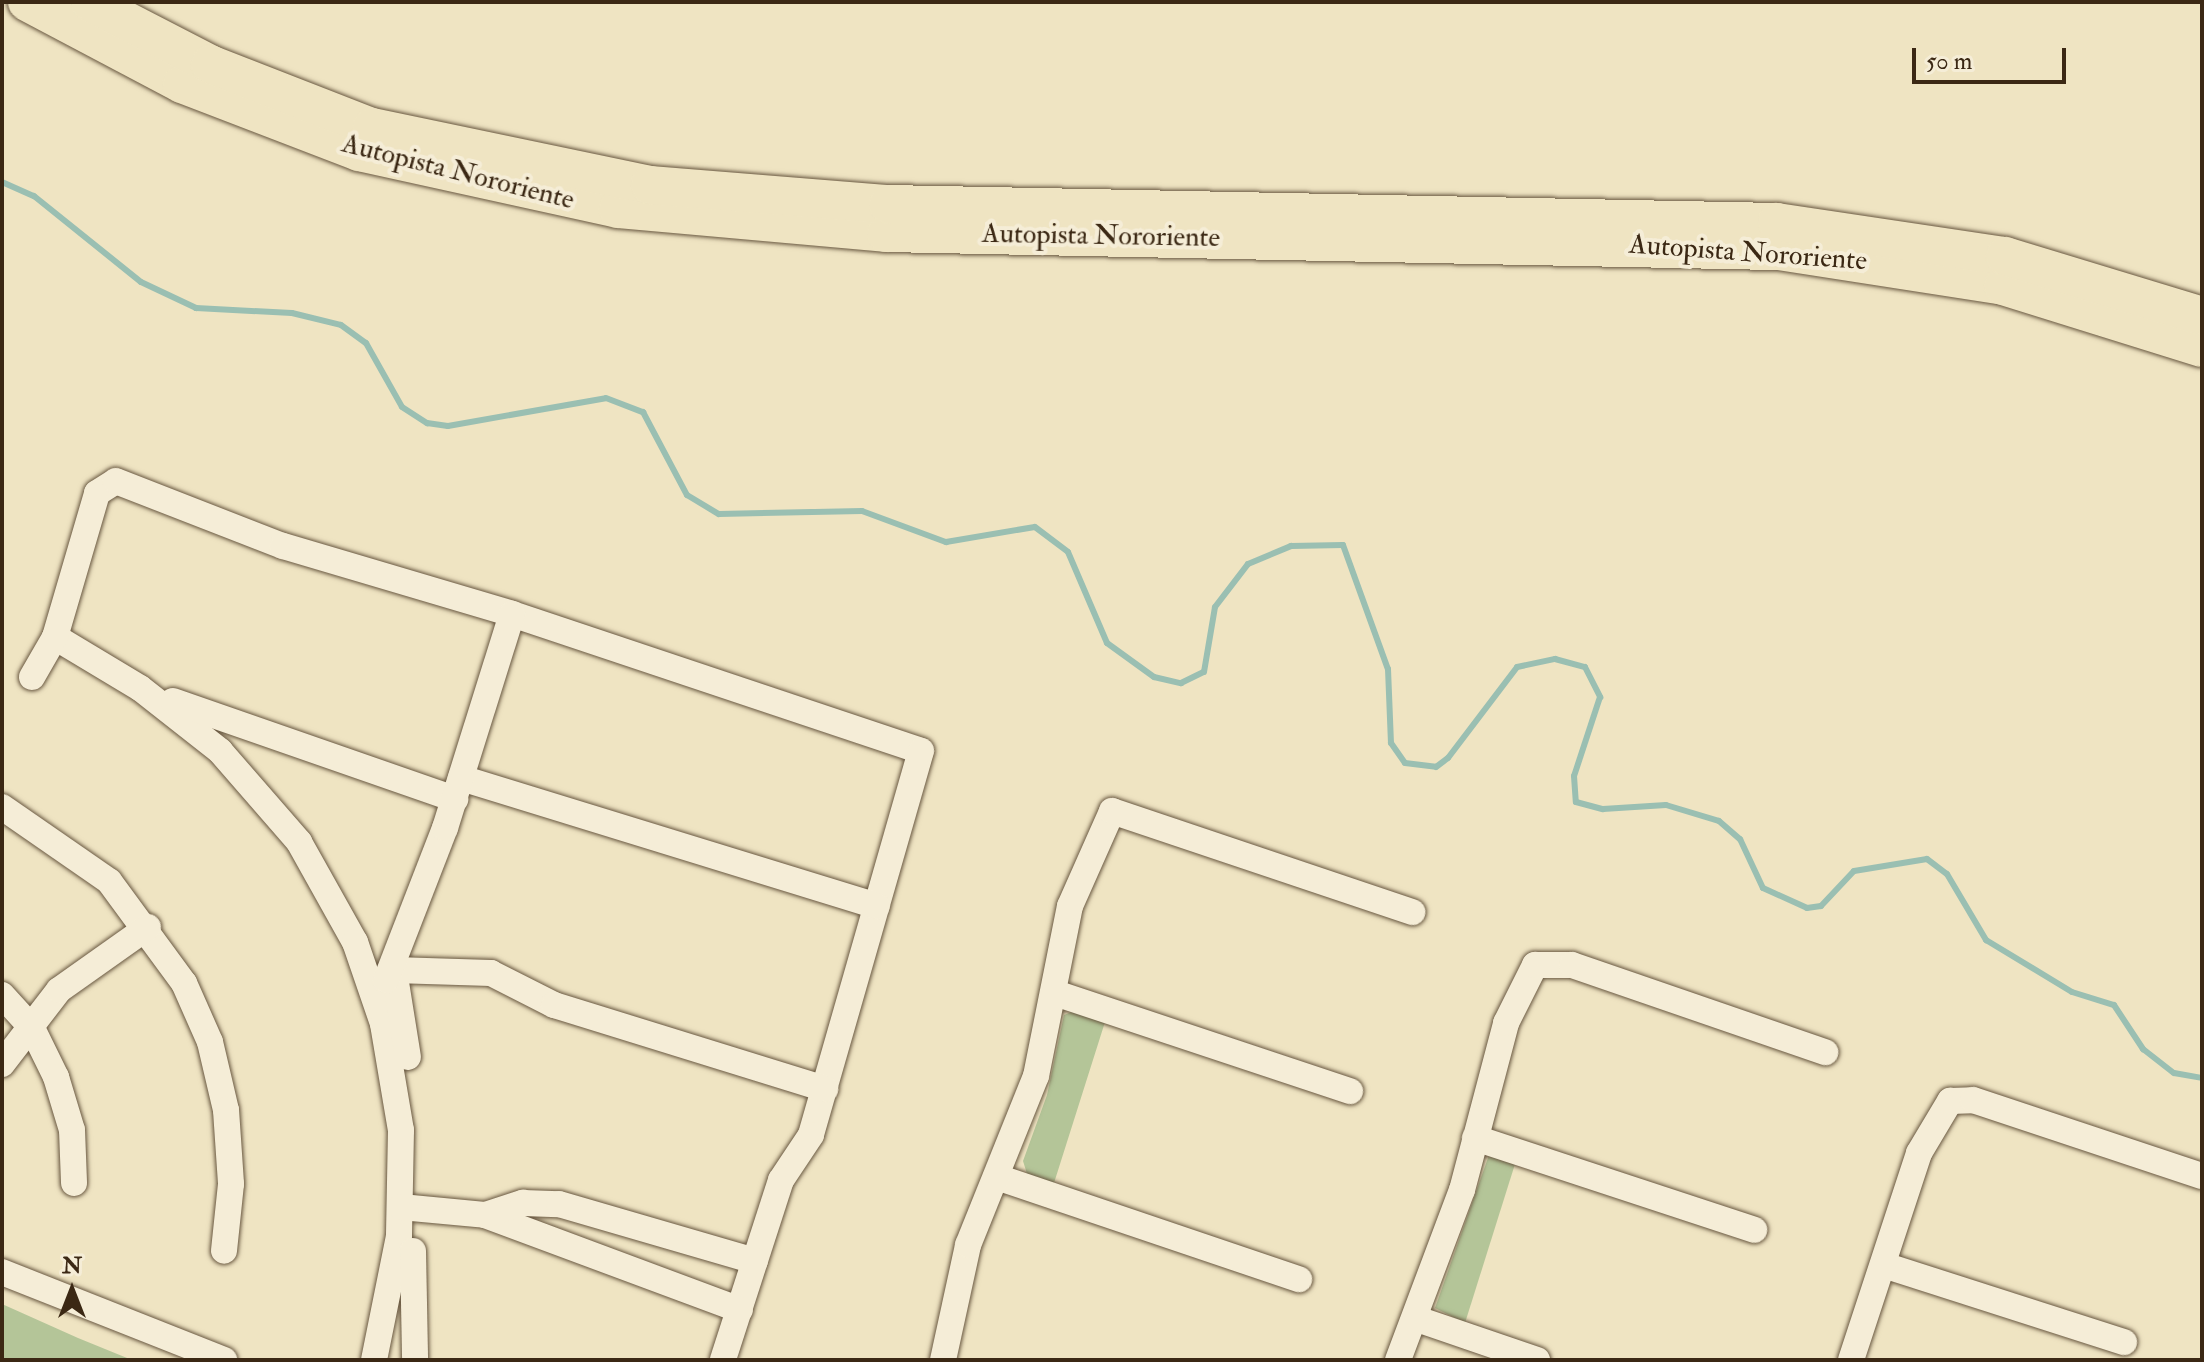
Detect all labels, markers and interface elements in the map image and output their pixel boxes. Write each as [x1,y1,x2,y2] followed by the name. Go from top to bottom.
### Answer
[1916,32,2070,82] scale bar
[1926,46,1972,77] text: 50 m
[338,127,578,217] street label: Autopista Nororiente
[982,217,1220,255] street label: Autopista Nororiente
[1628,228,1868,278] street label: Autopista Nororiente
[32,1250,112,1330] north arrow
[62,1252,82,1280] text: N

